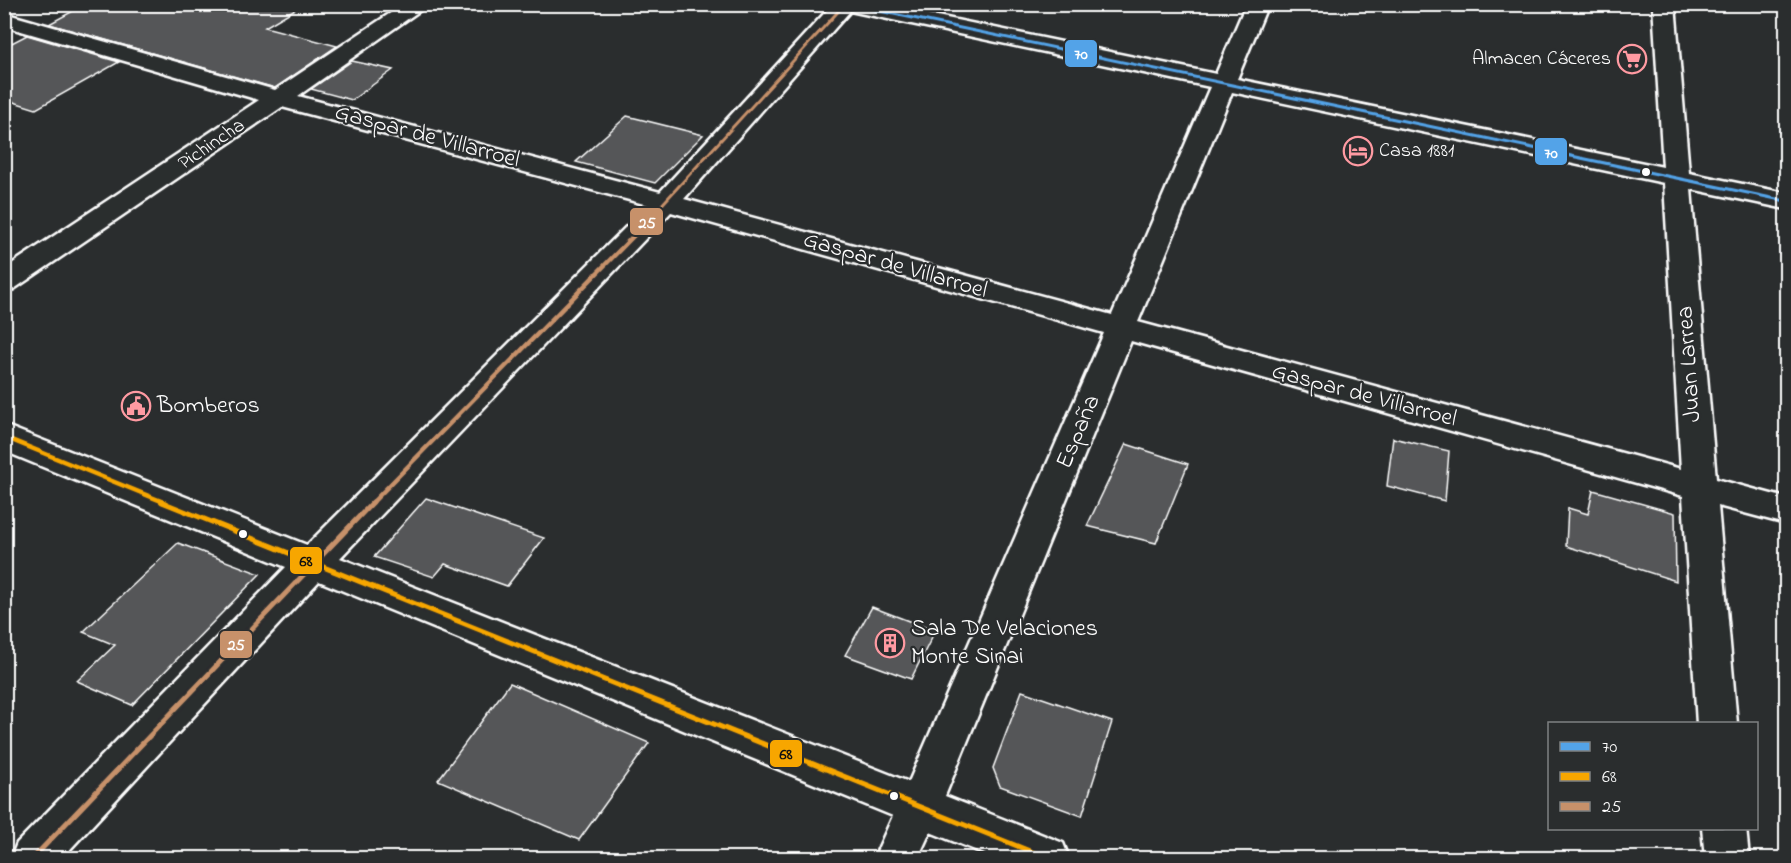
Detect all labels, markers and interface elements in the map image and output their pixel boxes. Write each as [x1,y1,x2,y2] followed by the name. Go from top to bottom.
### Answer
[1064,39,1098,68] line badge: 70
[1074,43,1088,67] text: 70
[1616,43,1648,75] supermarket icon: Almacen Cáceres
[1472,45,1611,74] place label: Almacen Cáceres
[331,96,523,178] street label: Gaspar de Villarroel
[173,112,251,178] street label: Pichincha
[1342,135,1374,167] hotel icon: Casa 1881
[1379,137,1454,166] place label: Casa 1881
[1534,137,1568,166] line badge: 70
[1544,142,1558,166] text: 70
[1640,166,1652,178] unlabelled marker
[629,207,664,236] line badge: 25
[637,212,656,236] text: 25
[799,223,991,309] street label: Gaspar de Villarroel
[1668,305,1712,423] street label: Juan Larrea
[1268,355,1460,437] street label: Gaspar de Villarroel
[156,389,260,424] place label: Bomberos
[1048,389,1110,475] street label: España
[120,390,152,422] public building icon: Bomberos
[237,528,249,540] unlabelled marker
[289,546,323,575] line badge: 68
[298,550,313,574] text: 68
[911,612,1098,675] place label: Sala De Velaciones Monte Sinai
[874,627,906,659] building icon: Sala De Velaciones Monte Sinai
[219,630,253,659] line badge: 25
[226,634,245,658] text: 25
[1548,722,1758,830] legend
[1602,735,1617,761] text: 70
[769,739,803,768] line badge: 68
[778,743,793,767] text: 68
[1602,765,1617,791] text: 68
[888,790,900,802] unlabelled marker
[1602,795,1621,821] text: 25

